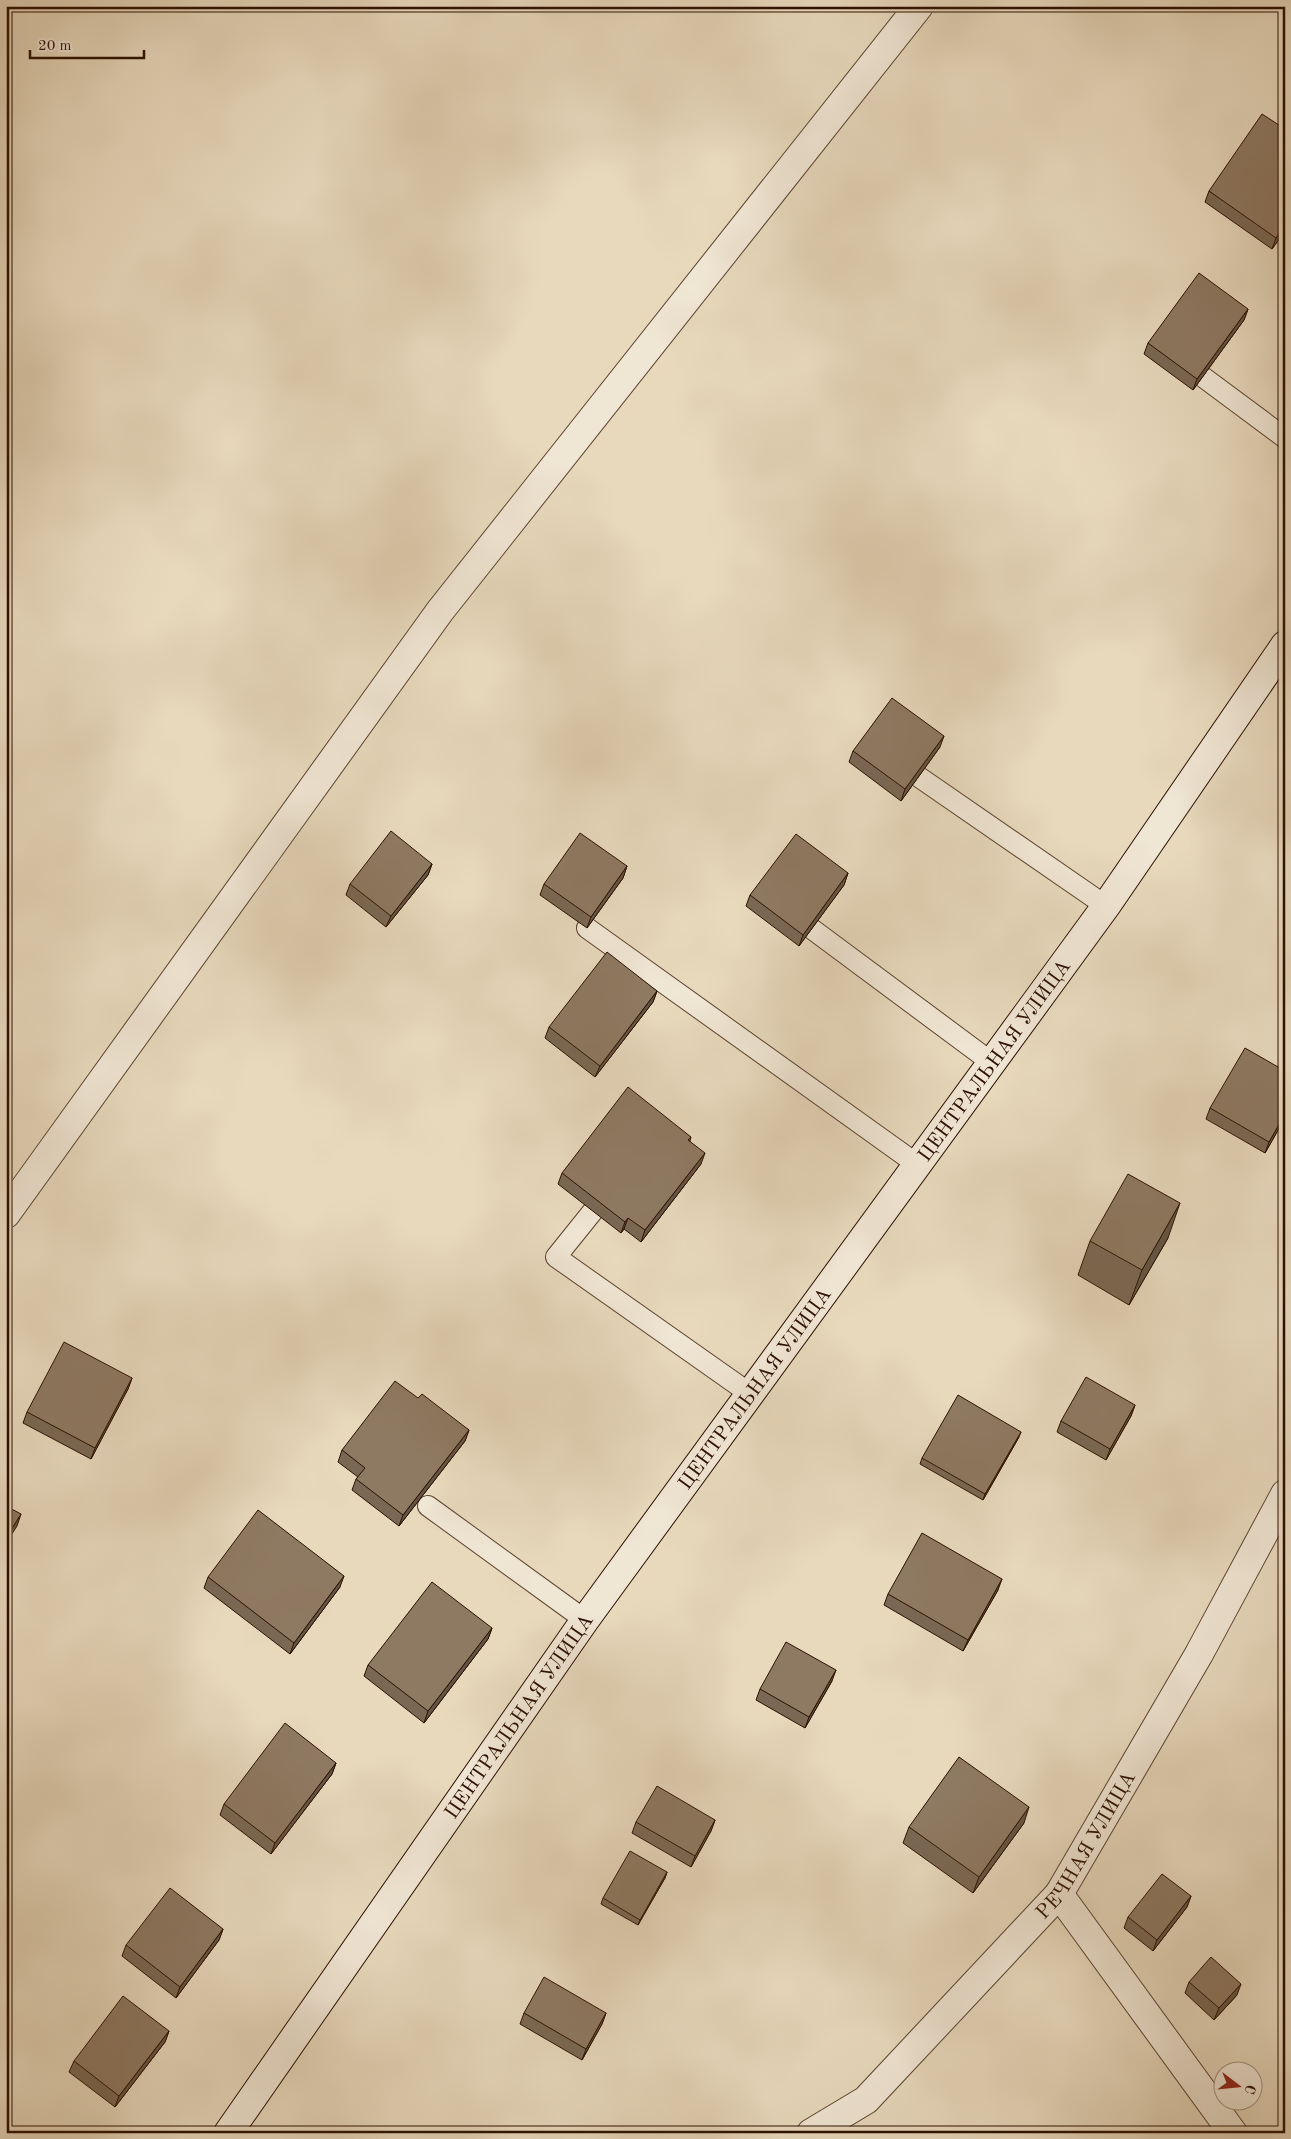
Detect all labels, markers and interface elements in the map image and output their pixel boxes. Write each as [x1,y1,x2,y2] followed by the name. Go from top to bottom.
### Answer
[30,28,144,60] scale bar
[38,39,72,54] text: 20 m
[915,957,1075,1166] street label: ЦЕНТРАЛЬНАЯ УЛИЦА
[676,1285,836,1494] street label: ЦЕНТРАЛЬНАЯ УЛИЦА
[442,1611,598,1823] street label: ЦЕНТРАЛЬНАЯ УЛИЦА
[1033,1769,1140,1924] street label: РЕЧНАЯ УЛИЦА
[1214,2062,1264,2112] north arrow
[1242,2083,1258,2096] text: С

